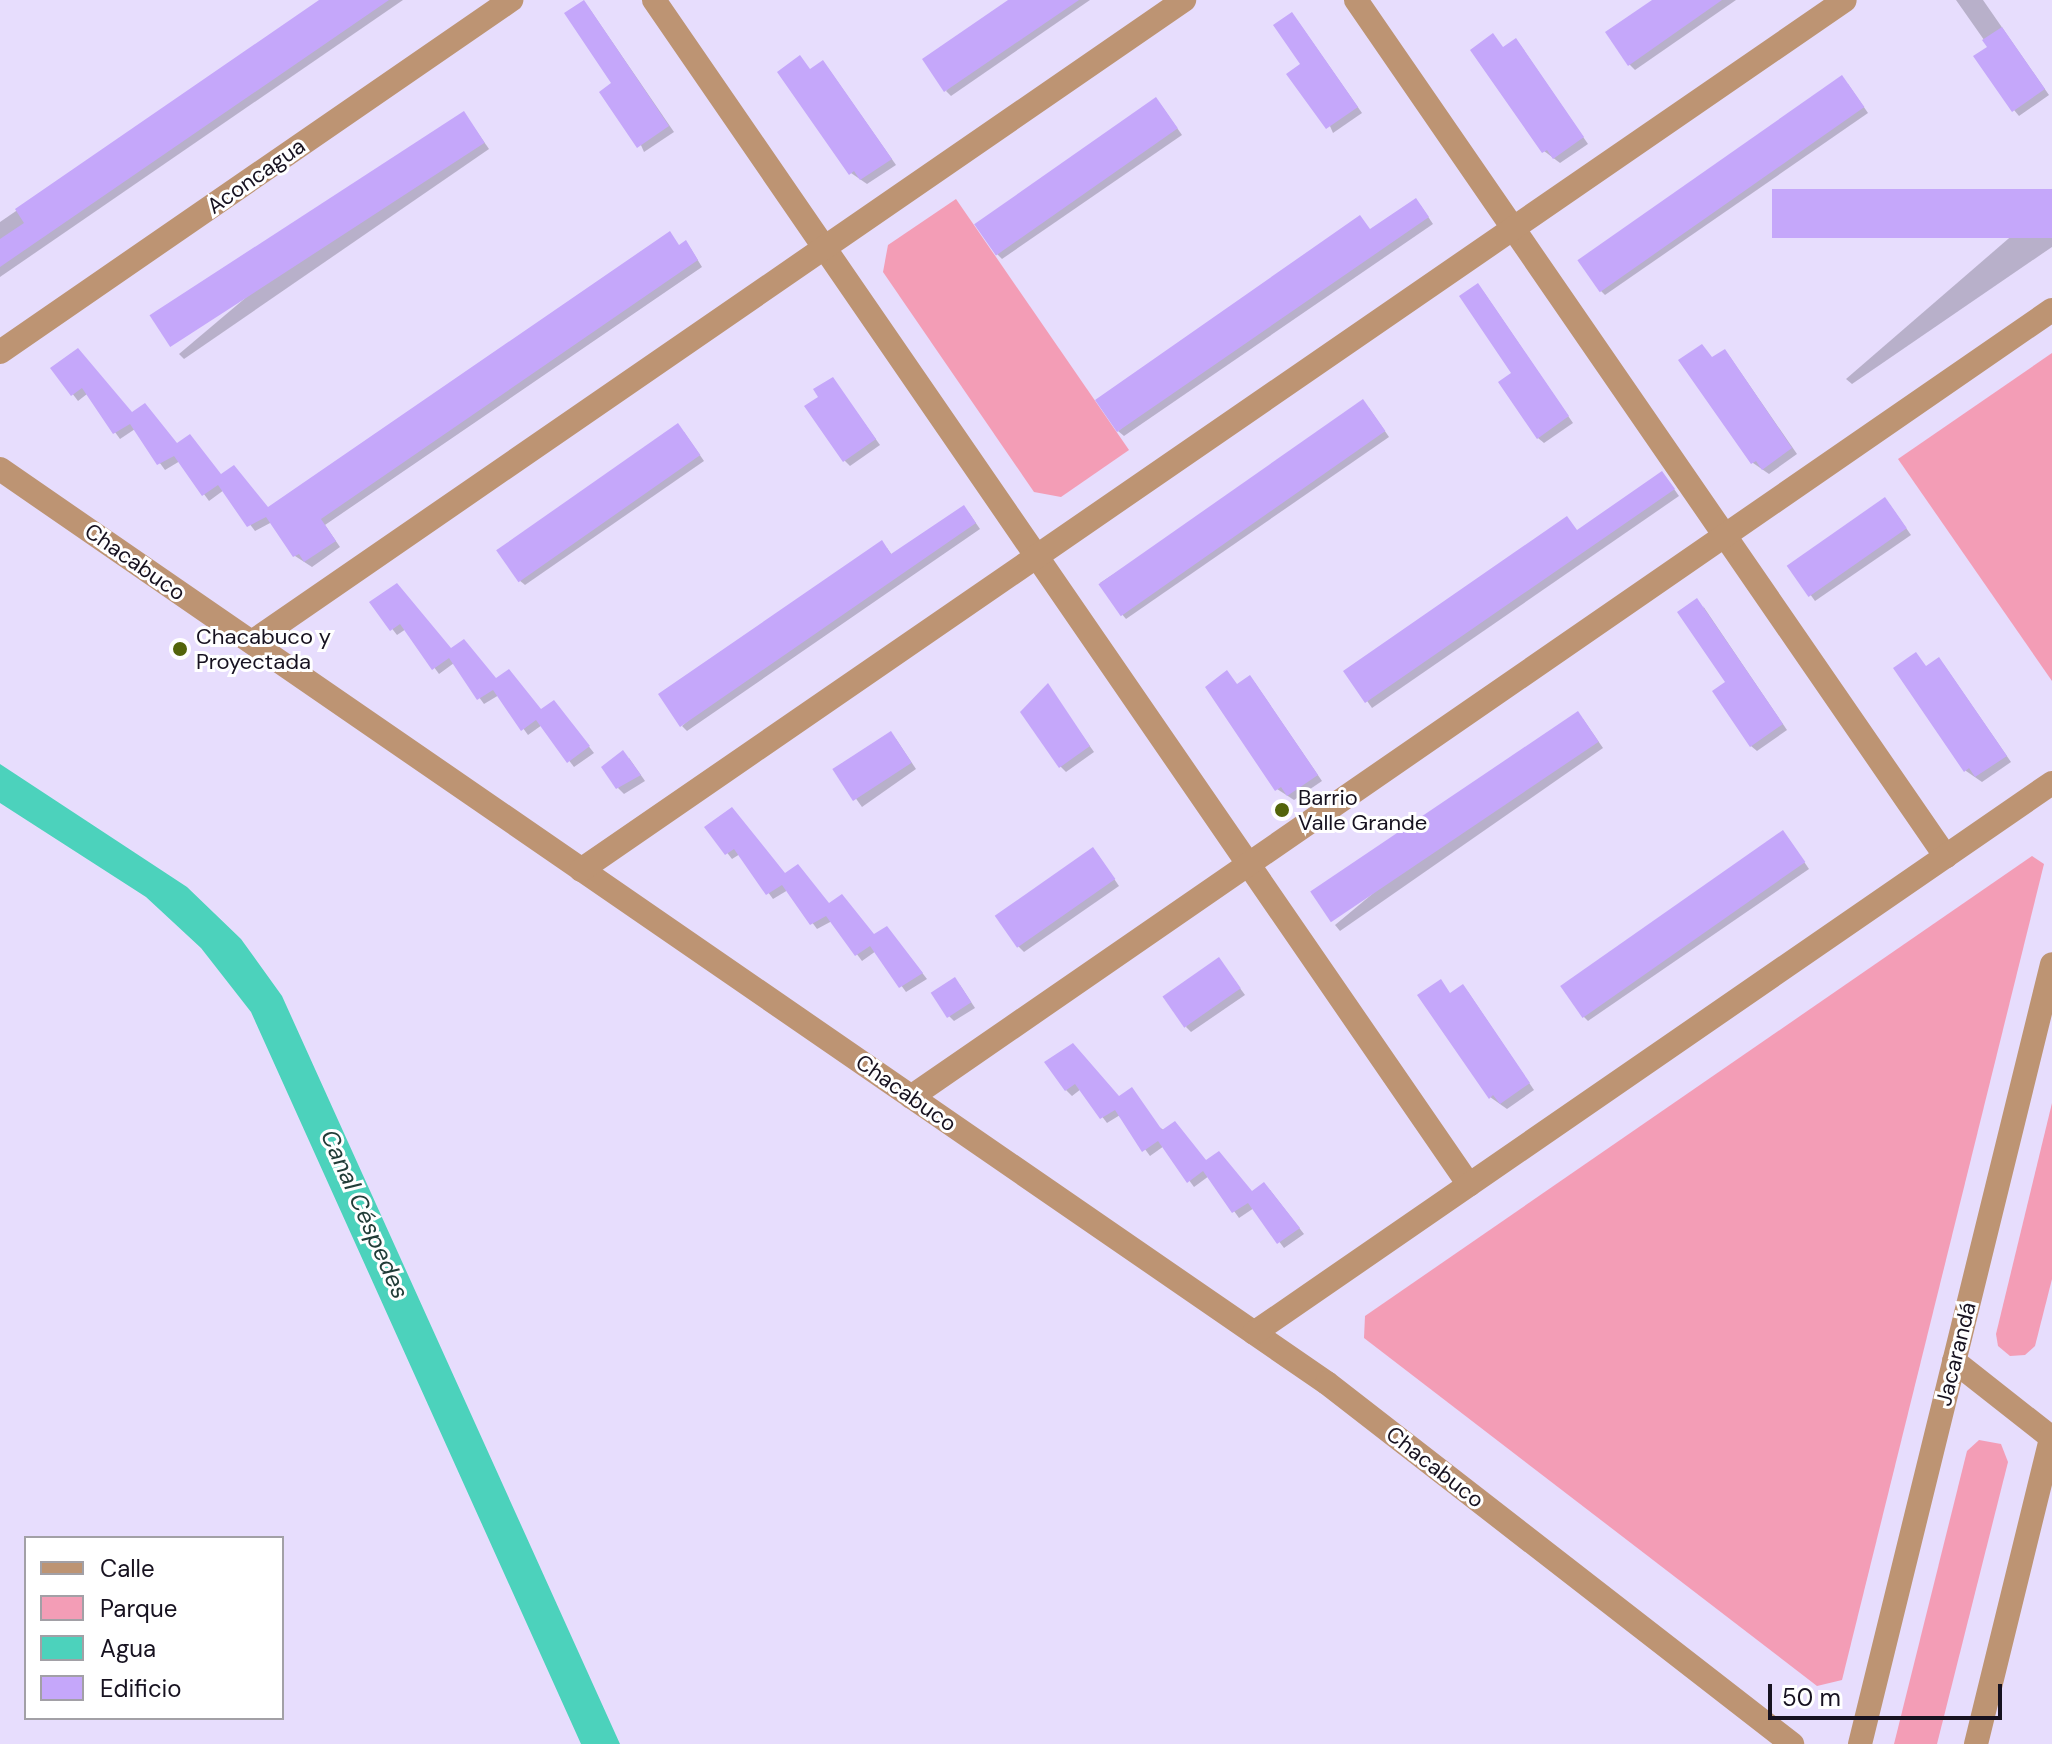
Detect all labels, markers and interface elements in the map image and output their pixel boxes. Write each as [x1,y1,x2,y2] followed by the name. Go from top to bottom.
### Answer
[202,133,310,219] street label: Aconcagua
[80,518,190,606] street label: Chacabuco
[196,623,331,674] place label: Chacabuco y Proyectada
[171,640,189,658] marker: Chacabuco y Proyectada
[1298,784,1427,836] place label: Barrio Valle Grande
[1273,801,1291,819] marker: Barrio Valle Grande
[851,1049,961,1137] street label: Chacabuco
[315,1125,415,1303] water label: Canal Céspedes
[1930,1299,1982,1409] street label: Jacarandá
[1381,1421,1489,1513] street label: Chacabuco
[24,1536,284,1720] legend
[100,1553,155,1584] text: Calle
[100,1593,177,1624] text: Parque
[100,1633,156,1664] text: Agua
[1772,1668,2006,1718] scale bar
[100,1673,182,1704] text: Edificio
[1782,1682,1841,1713] text: 50 m

